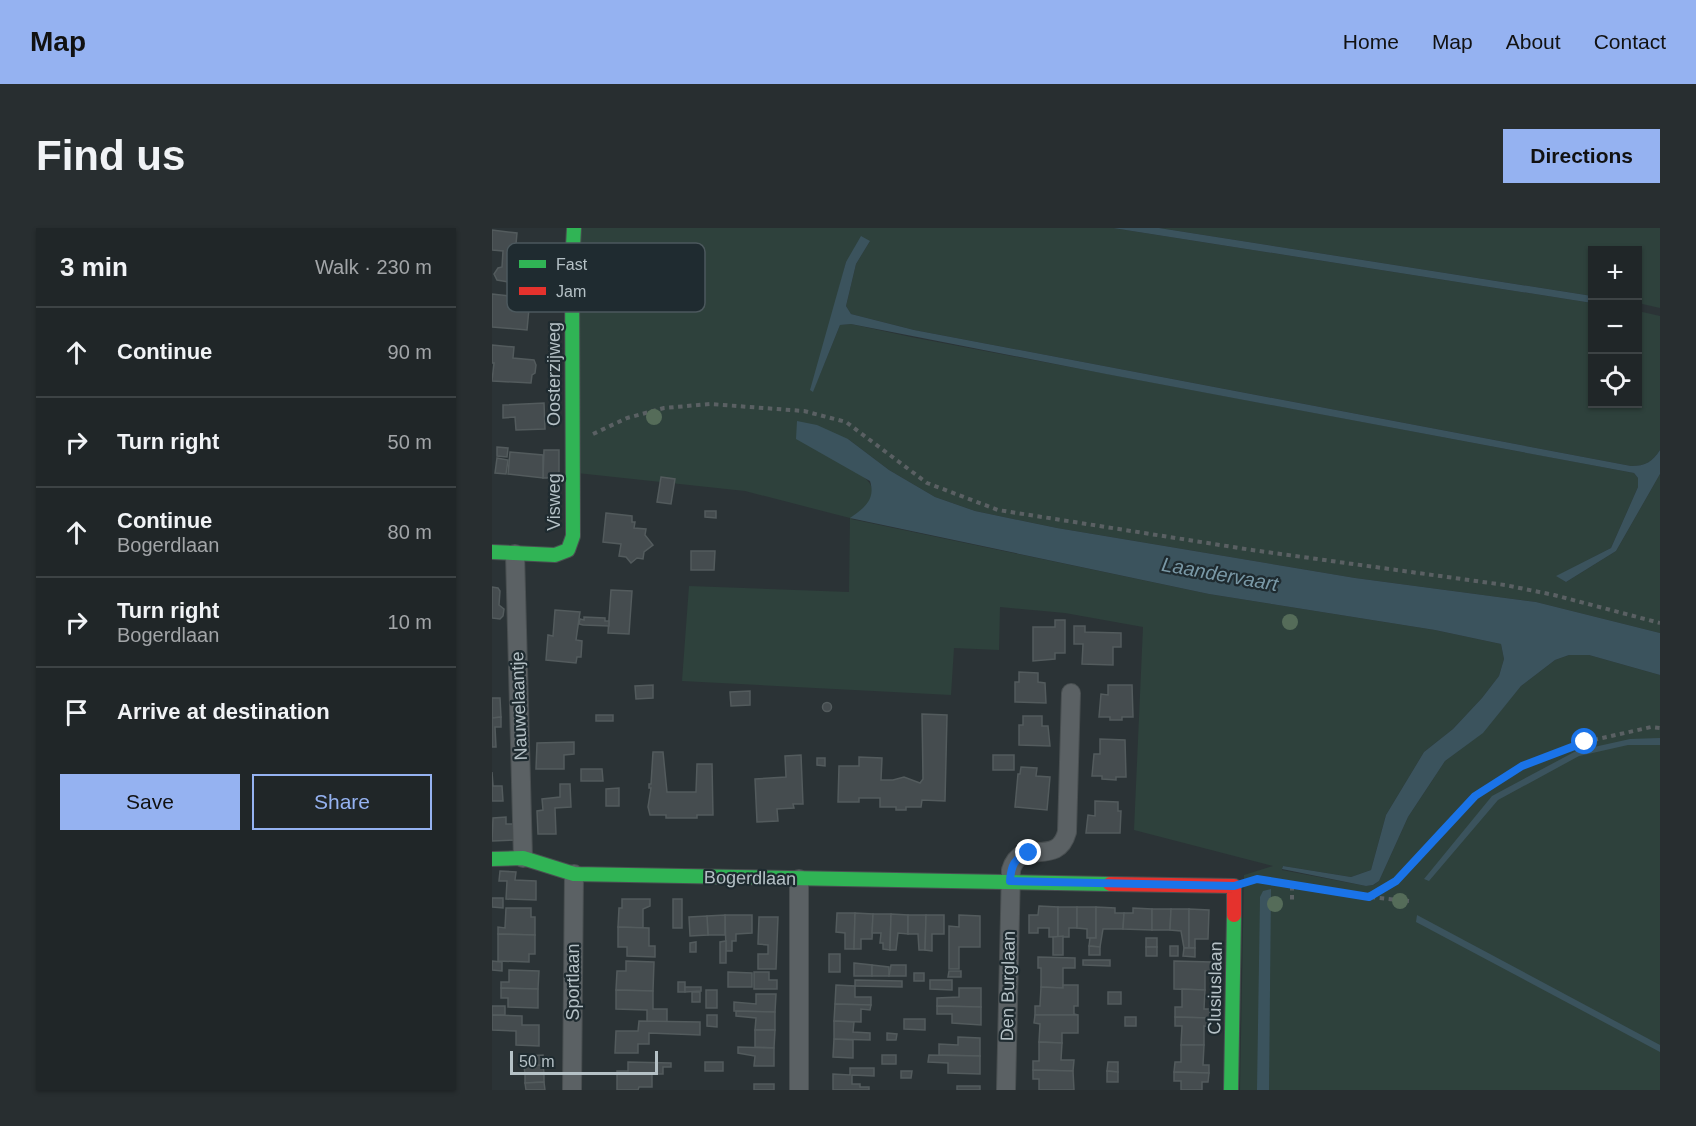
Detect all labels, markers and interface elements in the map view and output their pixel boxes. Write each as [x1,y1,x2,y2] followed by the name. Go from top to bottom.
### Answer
[30,26,86,57] text: Map
[1343,30,1399,53] text: Home
[1432,30,1473,53] text: Map
[1506,30,1561,53] text: About
[1594,30,1666,53] text: Contact
[1503,129,1660,183] button: Directions
[36,132,185,179] text: Find us
[507,243,705,312] legend
[1588,246,1642,408] map controls
[1588,246,1642,300] button: +
[60,252,128,282] text: 3 min
[315,256,432,278] text: Walk · 230 m
[556,256,588,273] text: Fast
[556,283,586,300] text: Jam
[1588,300,1642,354] button: −
[544,322,564,426] street label: Oosterzijweg
[60,336,93,369] icon: ahead
[117,339,212,364] text: Continue
[388,341,432,363] text: 90 m
[1588,354,1642,408] button: locate
[60,426,93,459] icon: right
[117,429,219,454] text: Turn right
[388,431,432,453] text: 50 m
[544,473,564,531] street label: Visweg
[117,508,212,533] text: Continue
[60,516,93,549] icon: ahead
[388,521,432,543] text: 80 m
[117,534,219,556] text: Bogerdlaan
[1160,553,1281,595] water label: Laandervaart
[117,598,219,623] text: Turn right
[60,606,93,639] icon: right
[388,611,432,633] text: 10 m
[117,624,219,646] text: Bogerdlaan
[507,651,531,761] street label: Nauwelaantje
[60,696,93,729] icon: arrive
[117,699,330,724] text: Arrive at destination
[1571,728,1597,754] route start
[60,774,240,830] button: Save
[252,774,432,830] button: Share
[1015,839,1041,865] route end
[704,867,796,889] street label: Bogerdlaan
[997,931,1019,1041] street label: Den Burglaan
[1204,941,1226,1035] street label: Clusiuslaan
[563,943,583,1021] street label: Sportlaan
[510,1048,658,1076] scale bar
[519,1053,555,1070] text: 50 m

